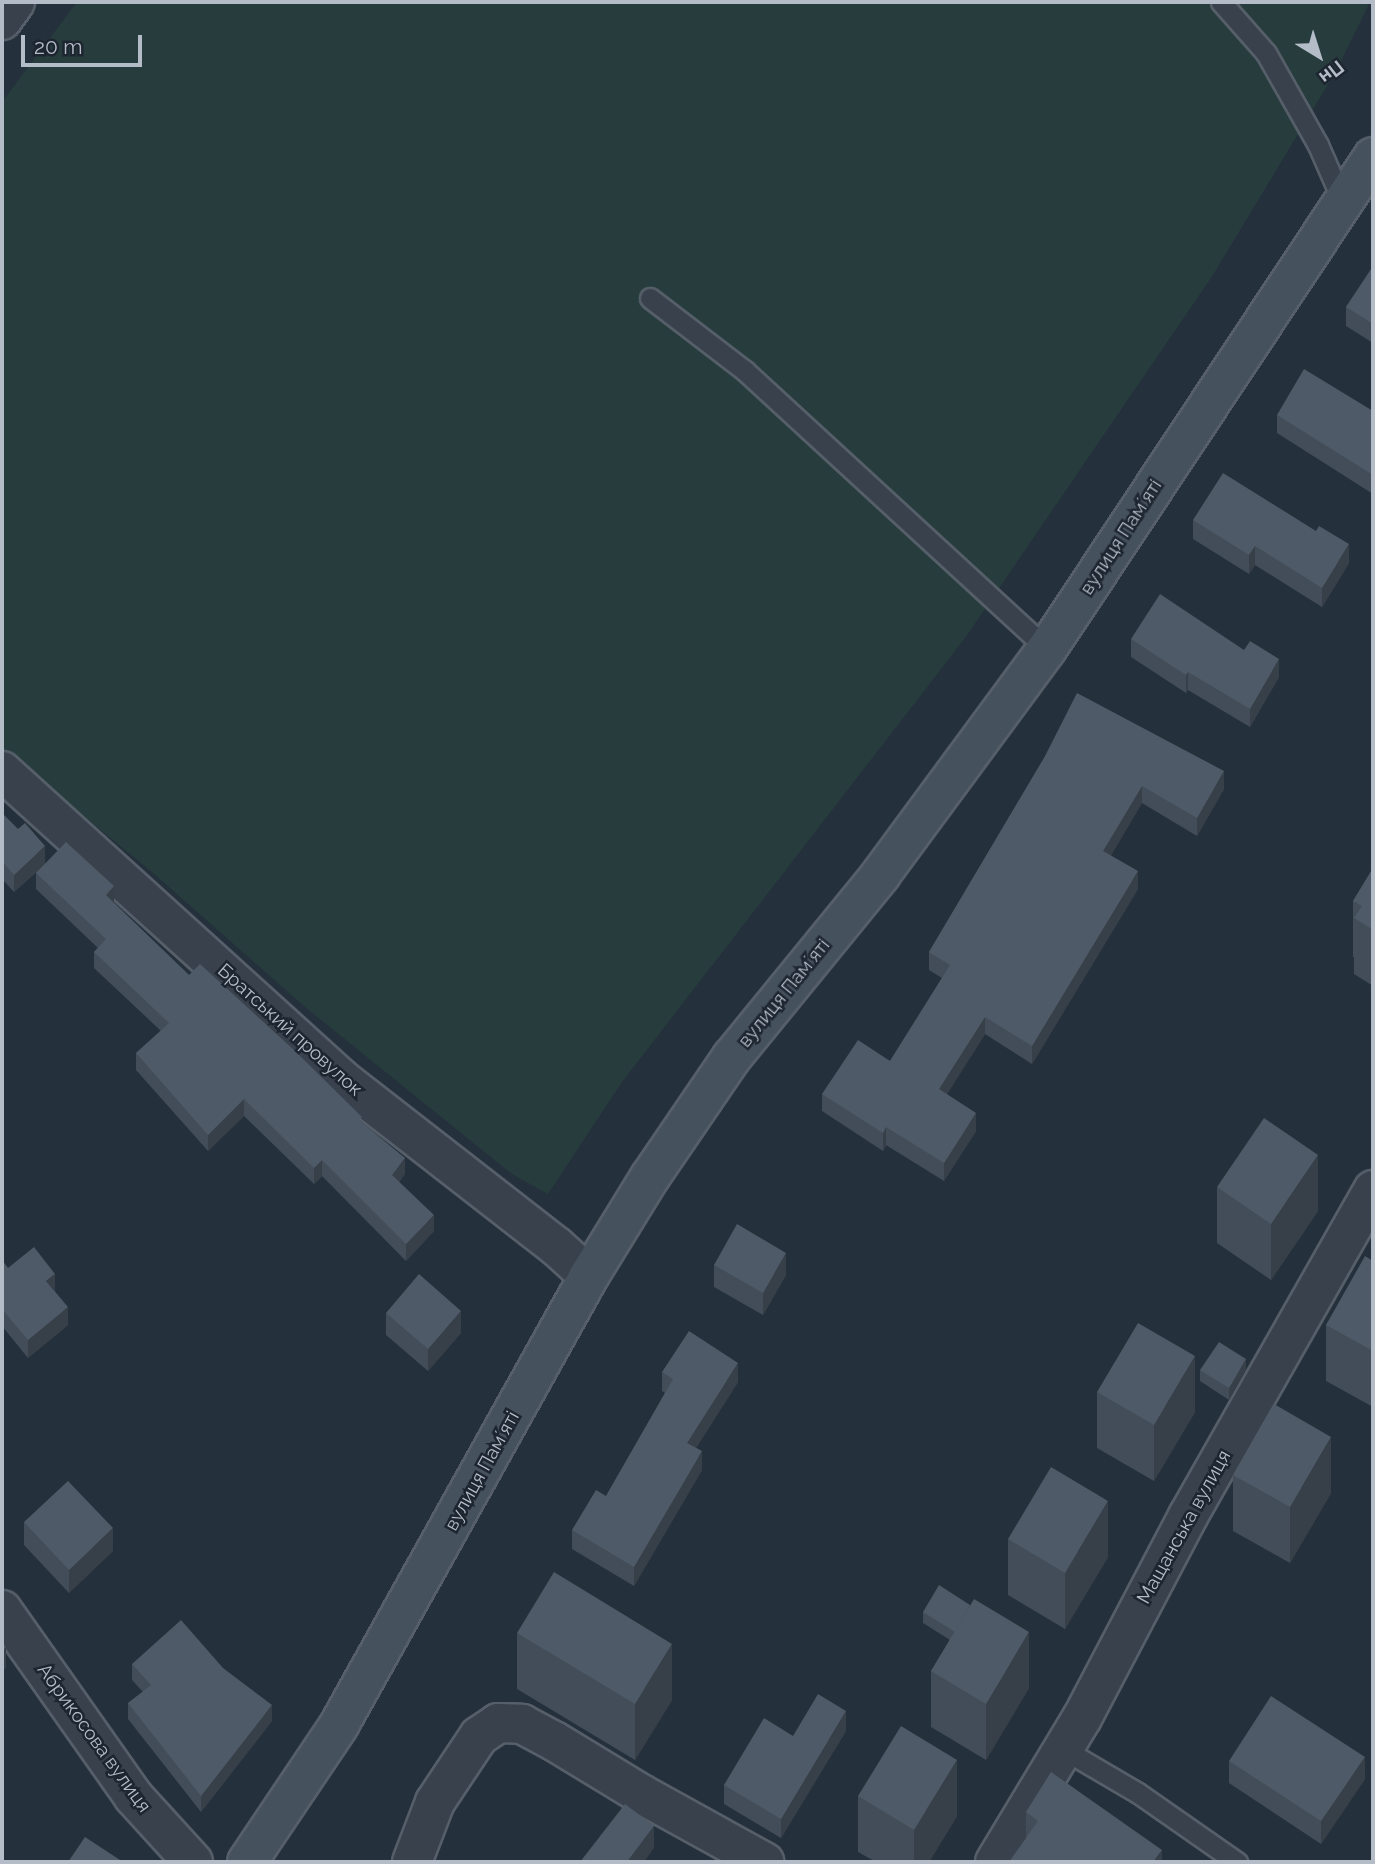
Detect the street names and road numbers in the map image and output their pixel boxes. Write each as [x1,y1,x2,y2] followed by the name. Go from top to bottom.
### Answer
[1075,475,1167,599] street label: вулиця Памʼяті
[733,934,835,1052] street label: вулиця Памʼяті
[213,959,367,1101] street label: Братський провулок
[440,1407,524,1535] street label: вулиця Памʼяті
[1132,1446,1236,1608] street label: Мащанська вулиця
[32,1659,156,1817] street label: Абрикосова вулиця

